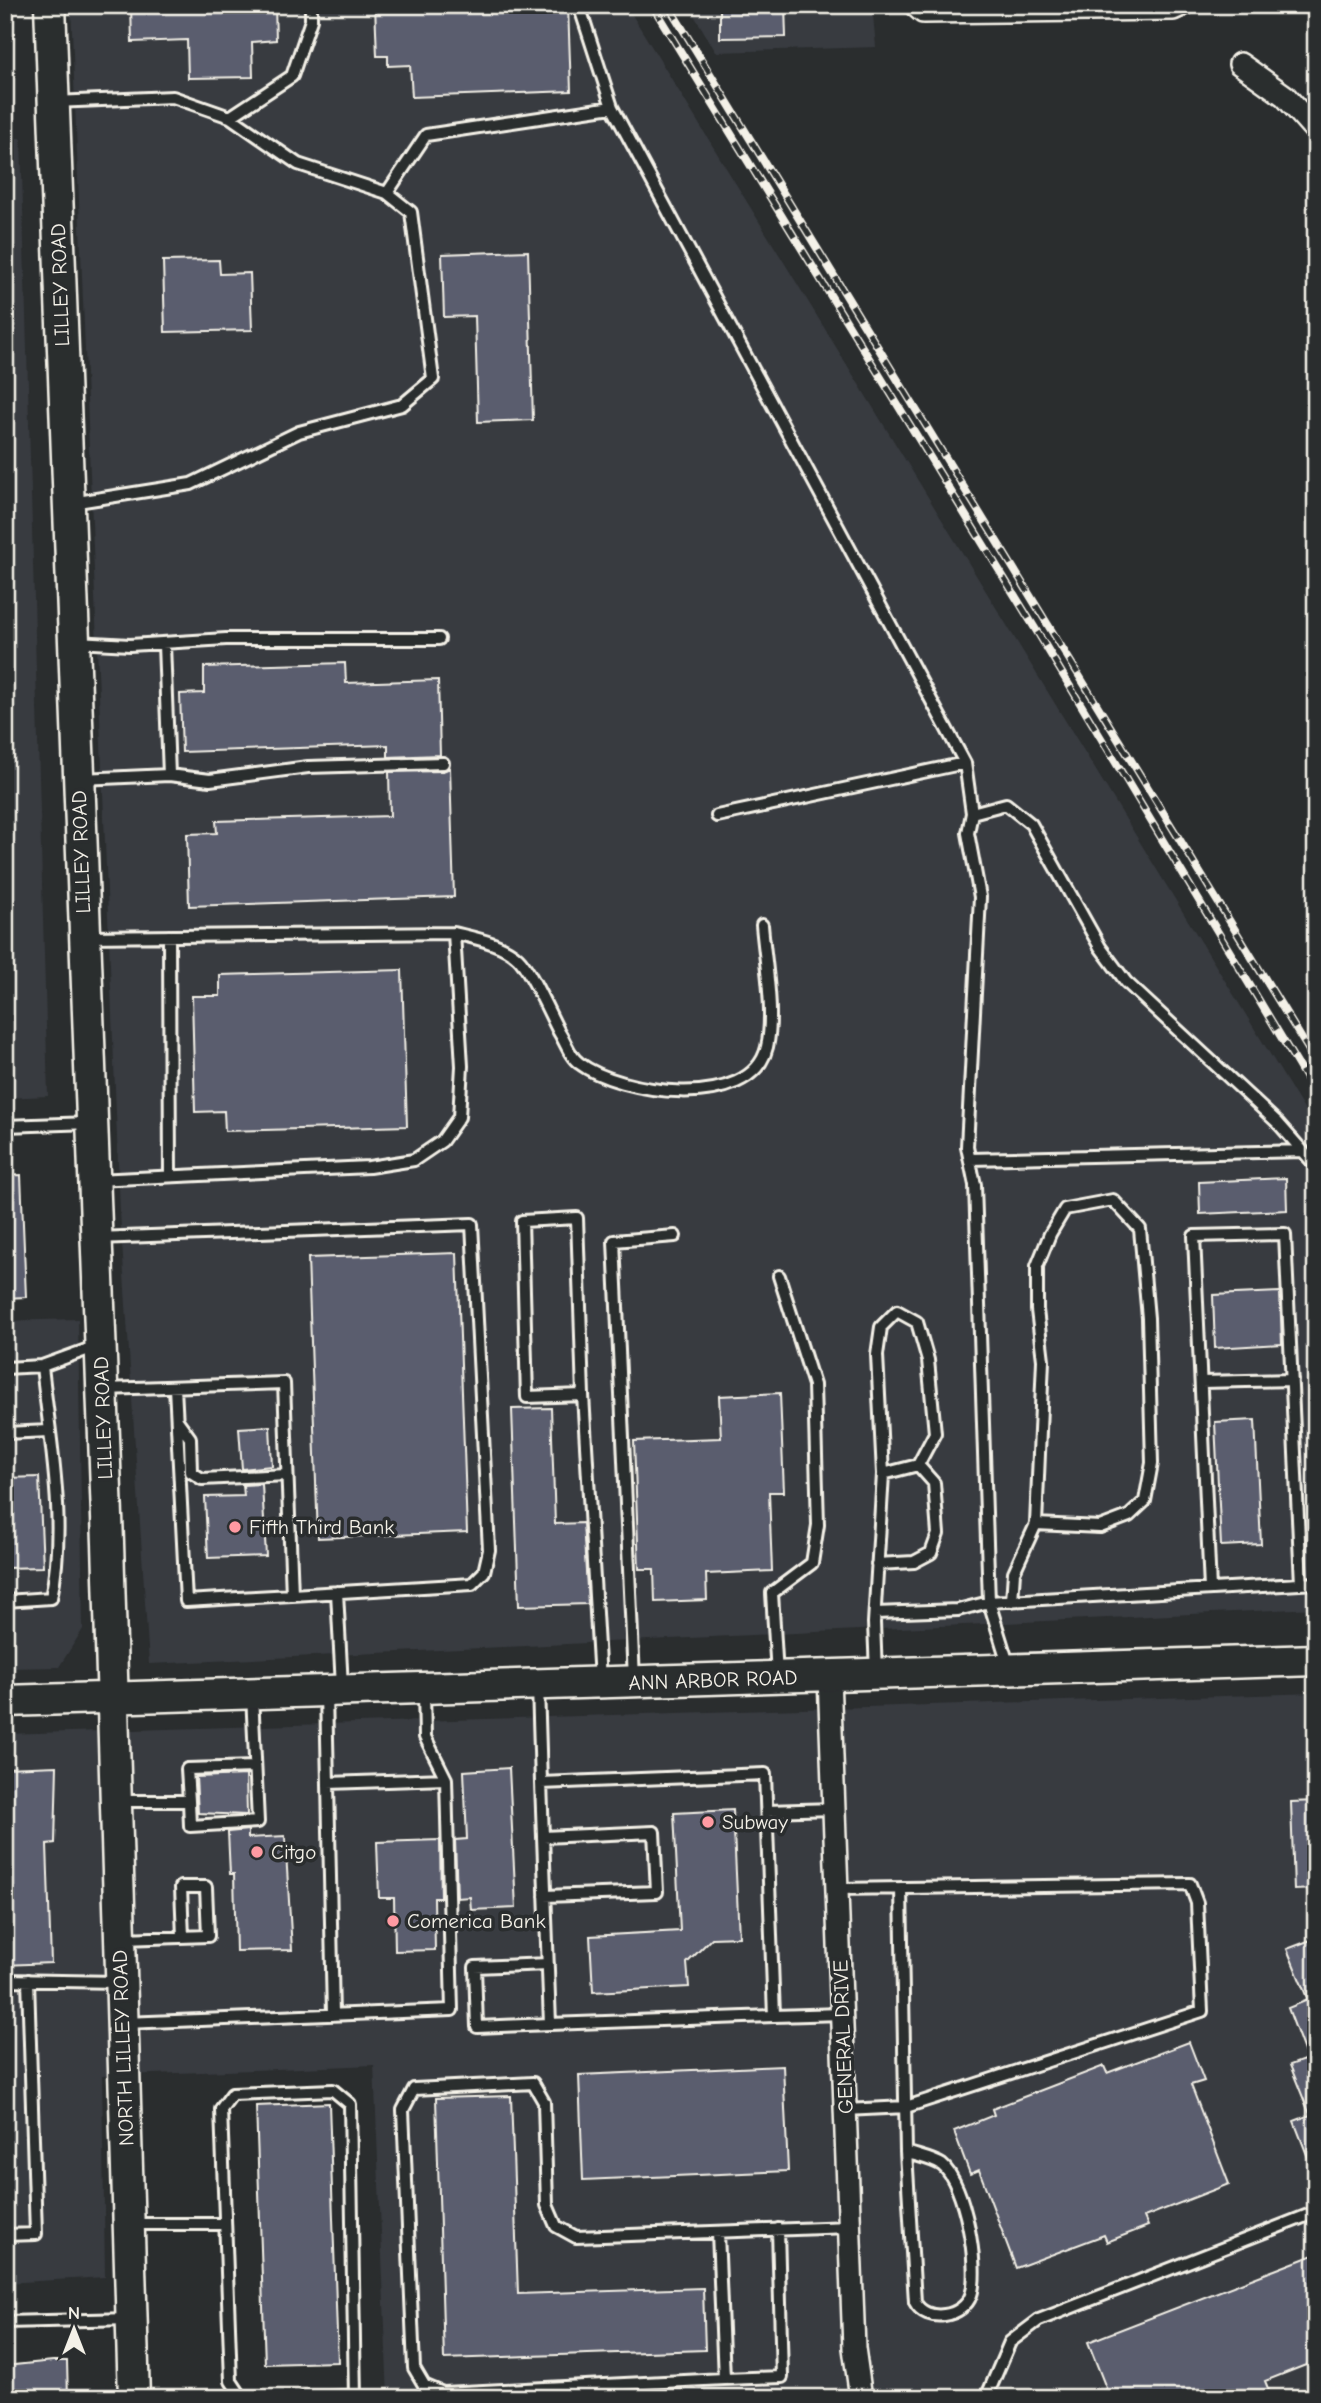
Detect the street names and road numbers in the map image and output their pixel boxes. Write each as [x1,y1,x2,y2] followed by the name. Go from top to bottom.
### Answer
[46,223,74,347] street label: LILLEY ROAD
[67,790,95,914] street label: LILLEY ROAD
[89,1356,117,1480] street label: LILLEY ROAD
[628,1665,798,1695] street label: ANN ARBOR ROAD
[108,1949,138,2147] street label: NORTH LILLEY ROAD
[828,1959,858,2115] street label: GENERAL DRIVE

